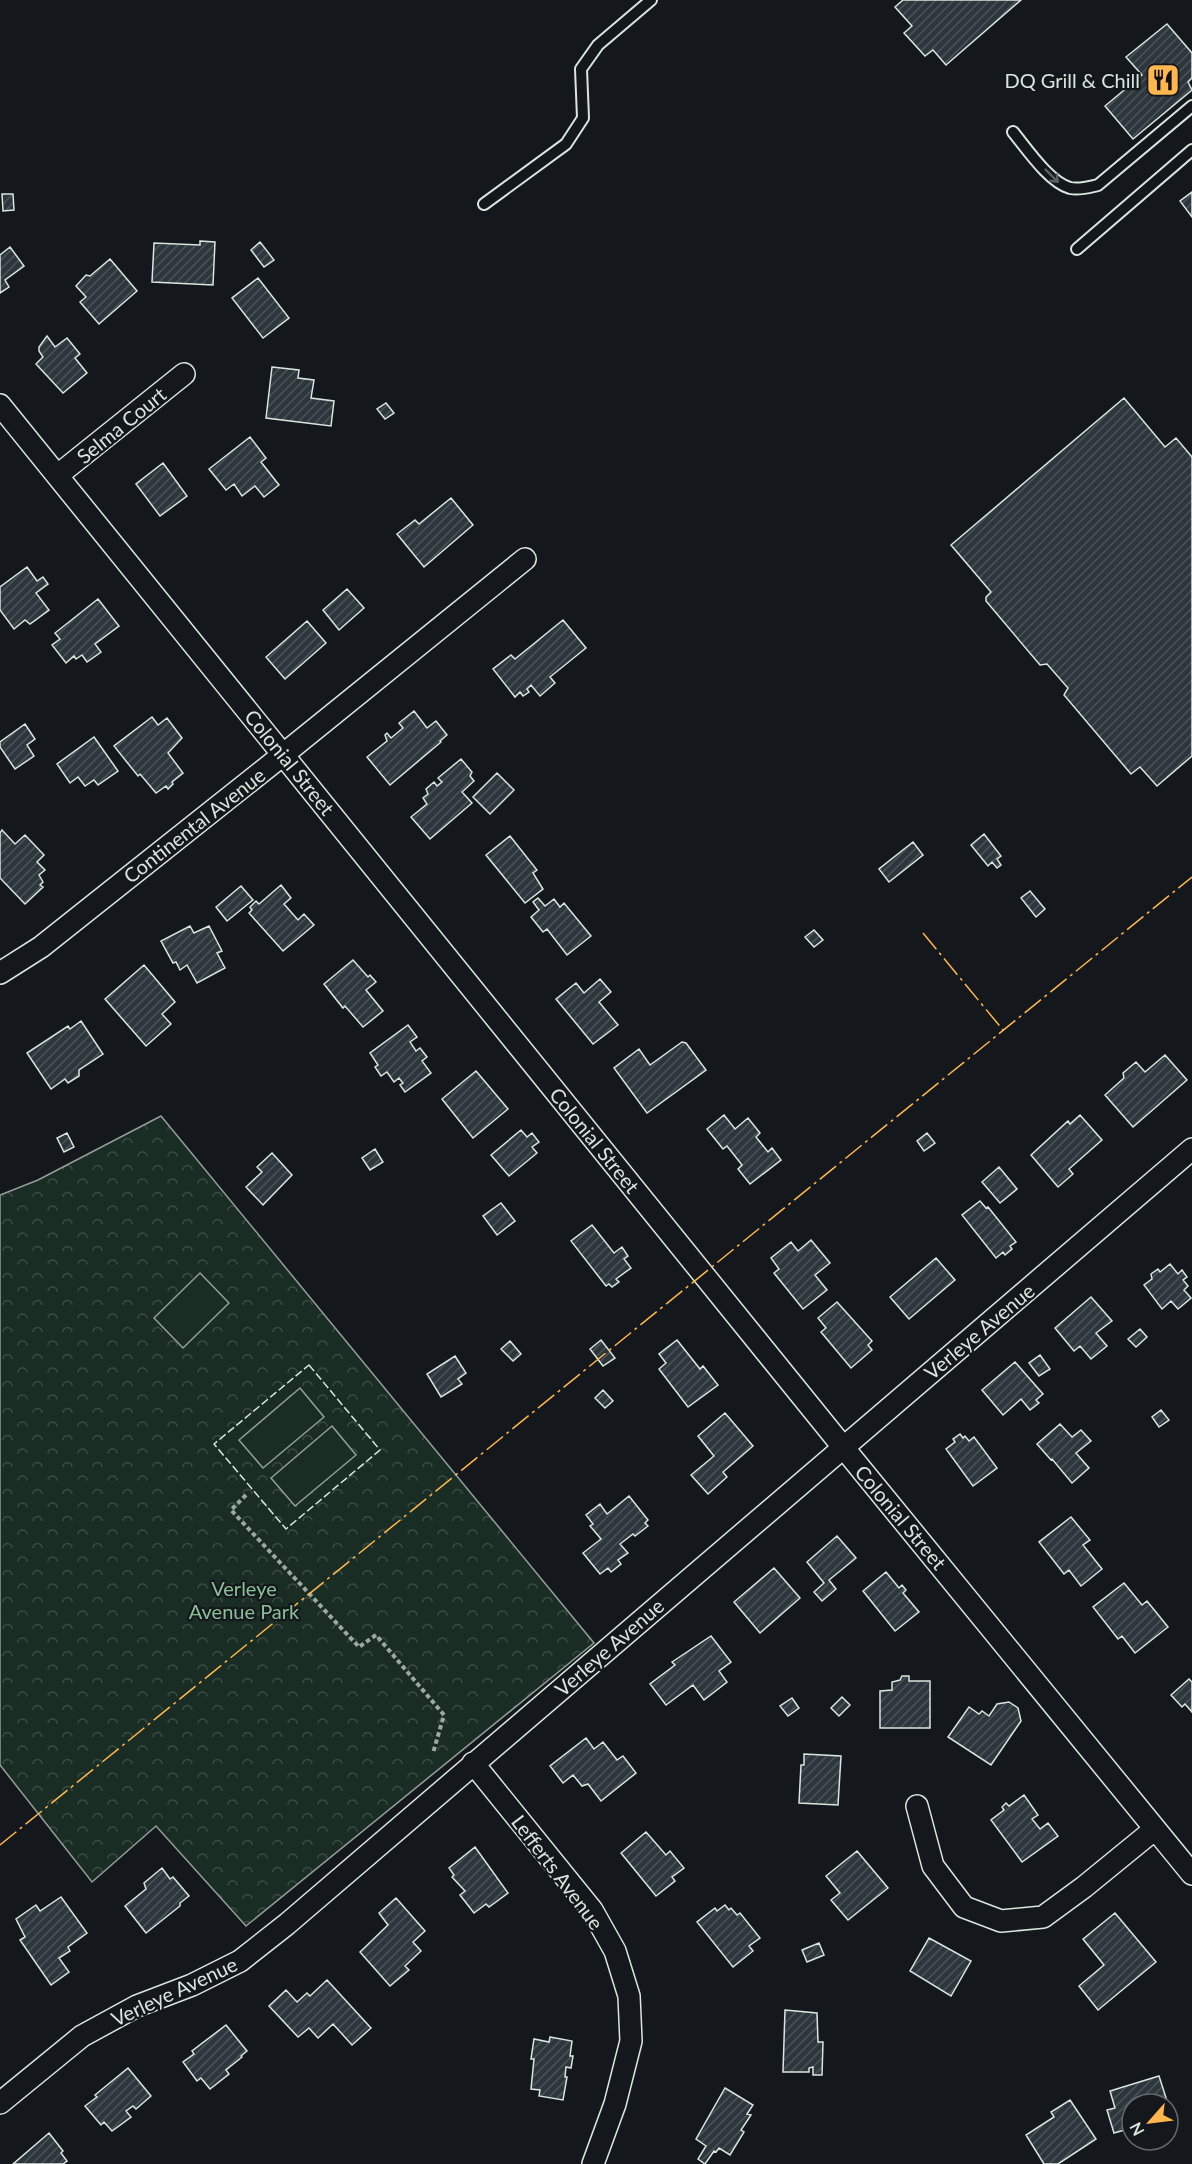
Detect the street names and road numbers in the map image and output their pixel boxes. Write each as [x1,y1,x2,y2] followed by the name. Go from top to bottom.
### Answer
[72,382,170,468] street label: Selma Court
[240,704,340,820] street label: Colonial Street
[118,762,270,888] street label: Continental Avenue
[545,1082,645,1198] street label: Colonial Street
[919,1278,1039,1384] street label: Verleye Avenue
[850,1460,952,1574] street label: Colonial Street
[550,1593,668,1701] street label: Verleye Avenue
[507,1810,609,1934] street label: Lefferts Avenue
[107,1951,241,2031] street label: Verleye Avenue

